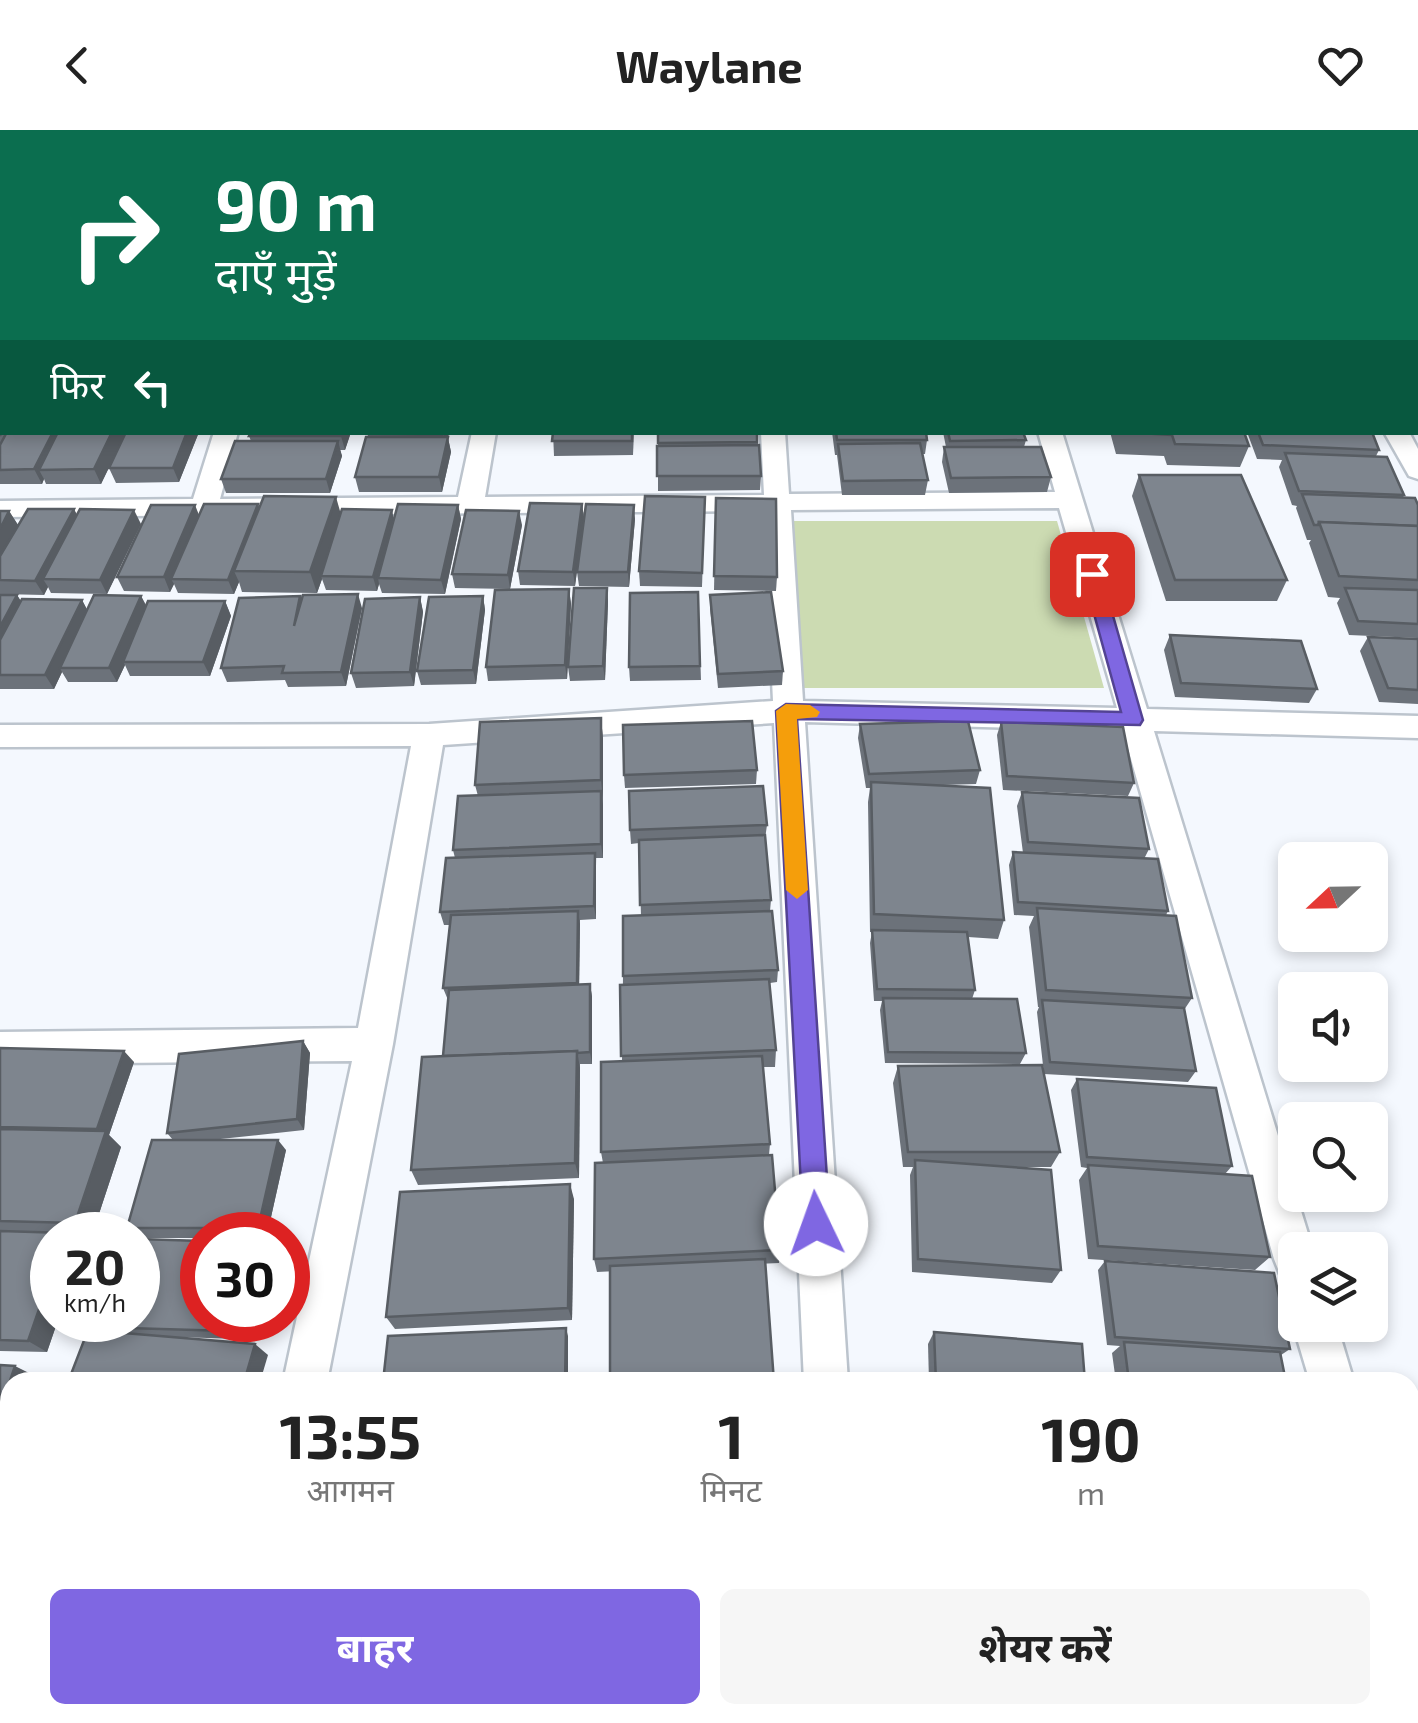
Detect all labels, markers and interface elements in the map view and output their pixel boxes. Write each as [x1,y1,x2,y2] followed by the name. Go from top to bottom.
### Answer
[50,38,105,93] icon: back
[615,38,803,92] text: Waylane
[1313,38,1368,93] icon: heart
[215,161,377,245] text: 90 m
[50,170,180,300] icon: right
[215,246,336,300] text: दाएँ मुड़ें
[125,360,180,415] icon: left
[50,361,105,407] text: फिर
[1050,532,1135,617] pin
[1065,547,1120,602] icon: arrive
[1278,842,1388,952] north arrow
[1278,842,1388,1342] map controls
[1278,972,1388,1082] button: sound
[1278,1102,1388,1212] button: search
[764,1172,868,1276] position arrow
[180,1212,310,1342] speed limit sign: 30
[1278,1232,1388,1342] button: layers
[65,1235,125,1295] text: 20
[64,1287,126,1317] text: km/h
[279,1399,421,1471] text: 13:55
[718,1399,744,1471] text: 1
[1041,1402,1141,1474] text: 190
[306,1470,394,1508] text: आगमन
[701,1470,762,1508] text: मिनट
[1077,1473,1105,1511] text: m
[50,1589,700,1704] button: बाहर
[720,1589,1370,1704] button: शेयर करें

